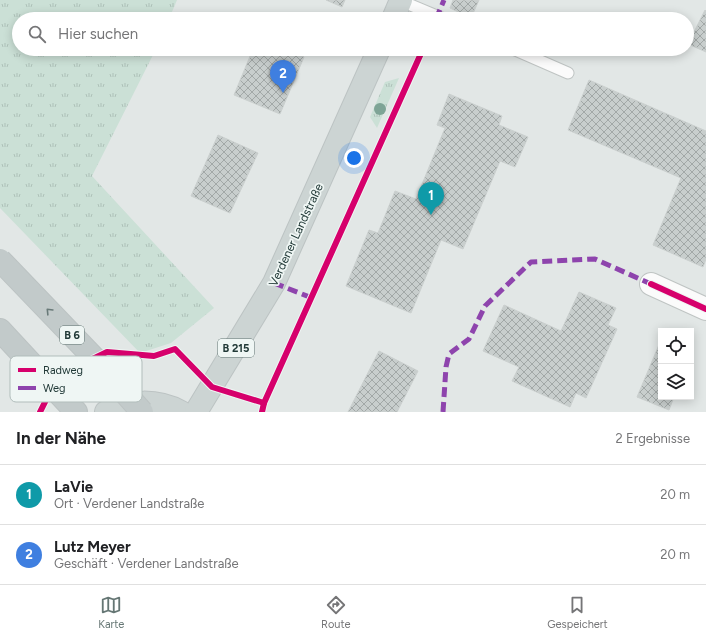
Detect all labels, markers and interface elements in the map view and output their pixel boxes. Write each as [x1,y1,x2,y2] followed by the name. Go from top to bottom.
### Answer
[12,12,694,56] search box
[26,23,48,45] icon: search
[58,25,138,43] text: Hier suchen
[270,60,296,93] pin: 2
[344,148,364,168] your location
[266,181,326,289] street label: Verdener Landstraße
[418,182,444,215] pin: 1
[46,308,54,316] one-way arrow
[60,326,84,344] road number: B 6
[658,328,694,400] map controls
[658,328,694,364] button: locate
[218,339,254,357] road number: B 215
[10,356,142,402] legend
[43,364,83,377] text: Radweg
[658,364,694,400] button: layers
[43,382,66,395] text: Weg
[16,428,106,448] text: In der Nähe
[616,431,690,446] text: 2 Ergebnisse
[54,478,93,496] text: LaVie
[26,487,32,502] text: 1
[660,487,690,502] text: 20 m
[54,496,204,511] text: Ort · Verdener Landstraße
[54,538,131,556] text: Lutz Meyer
[25,547,33,562] text: 2
[660,547,690,562] text: 20 m
[54,556,239,571] text: Geschäft · Verdener Landstraße
[98,594,124,631] tab: Karte
[321,594,351,631] tab: Route
[547,594,608,631] tab: Gespeichert

